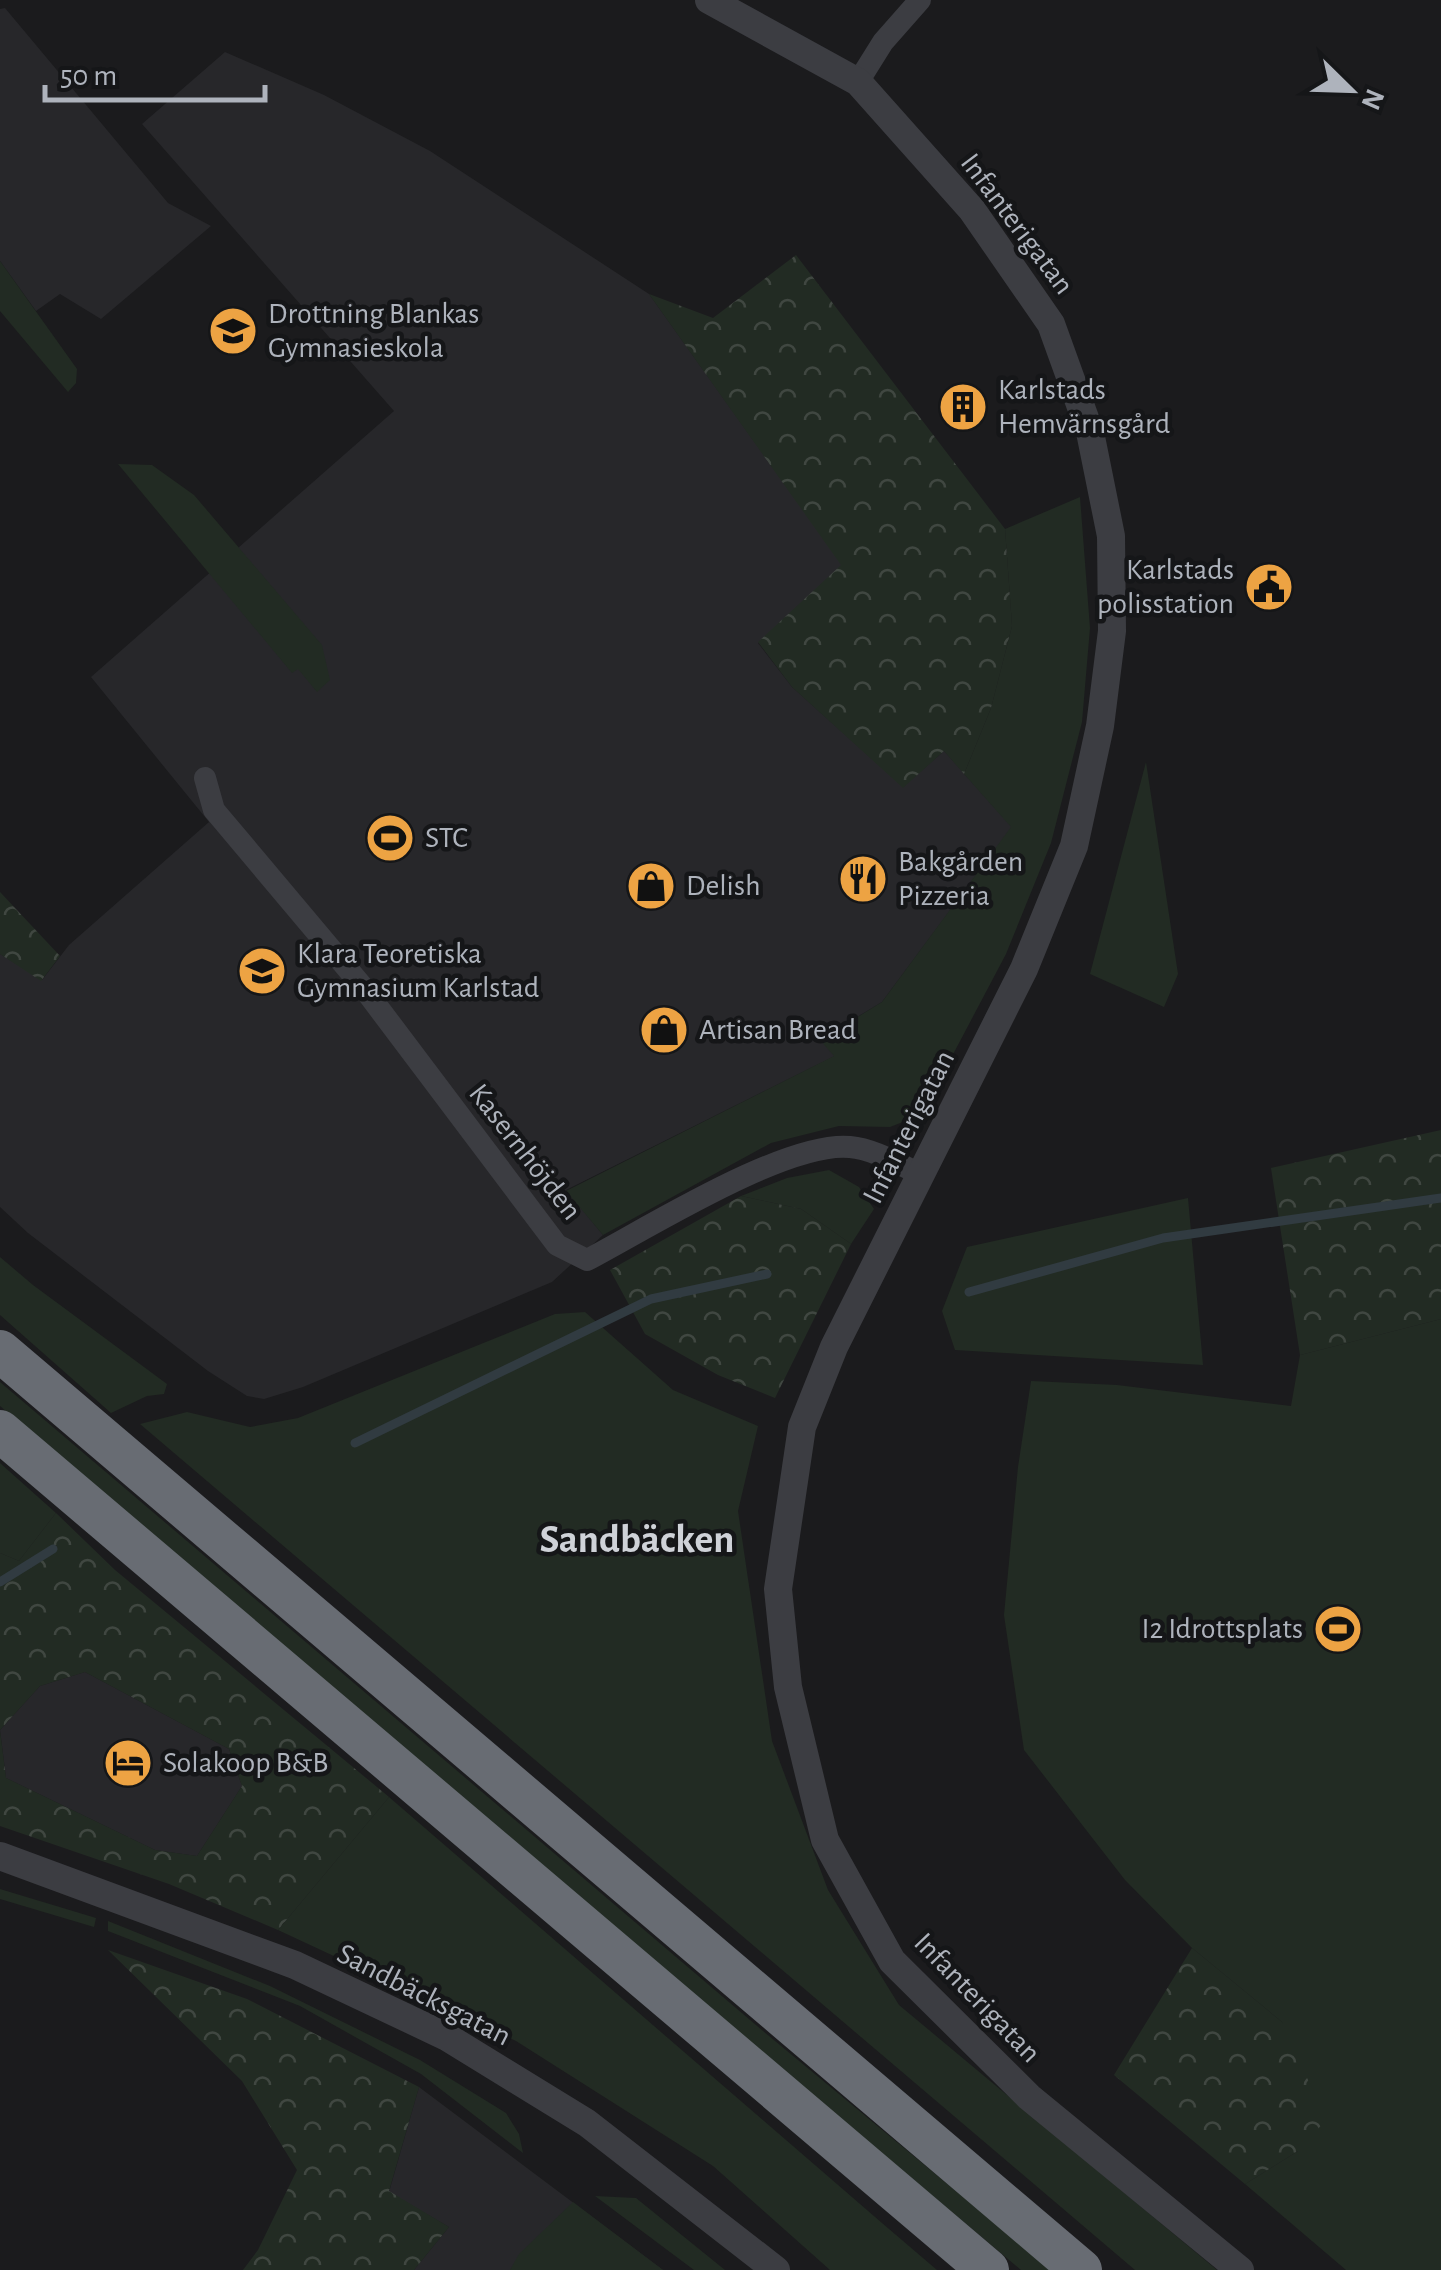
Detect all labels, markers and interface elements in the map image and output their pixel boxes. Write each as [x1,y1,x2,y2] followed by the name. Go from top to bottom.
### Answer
[45,40,265,102] scale bar
[1301,40,1401,140] north arrow
[60,61,117,91] text: 50 m
[1355,85,1389,113] text: N
[955,148,1079,300] street label: Infanterigatan
[268,299,479,363] place label: Drottning Blankas Gymnasieskola
[207,305,259,357] school or university icon: Drottning Blankas Gymnasieskola
[998,375,1170,439] place label: Karlstads Hemvärnsgård
[937,381,989,433] building icon: Karlstads Hemvärnsgård
[1097,555,1234,619] place label: Karlstads polisstation
[1243,561,1295,613] public building icon: Karlstads polisstation
[364,812,416,864] sports icon: STC
[425,823,468,853] place label: STC
[898,847,1023,911] place label: Bakgården Pizzeria
[837,853,889,905] restaurant icon: Bakgården Pizzeria
[625,860,677,912] shop icon: Delish
[686,871,761,901] place label: Delish
[297,939,539,1003] place label: Klara Teoretiska Gymnasium Karlstad
[236,945,288,997] school or university icon: Klara Teoretiska Gymnasium Karlstad
[638,1004,690,1056] shop icon: Artisan Bread
[699,1015,856,1045] place label: Artisan Bread
[858,1046,960,1208] street label: Infanterigatan
[463,1078,587,1226] street label: Kasernhöjden
[539,1520,735,1560] district label: Sandbäcken
[1312,1603,1364,1655] sports icon: I2 Idrottsplats
[1142,1614,1303,1644] place label: I2 Idrottsplats
[102,1737,154,1789] hotel icon: Solakoop B&B
[163,1748,328,1778] place label: Solakoop B&B
[908,1927,1046,2069] street label: Infanterigatan
[332,1938,516,2052] street label: Sandbäcksgatan

